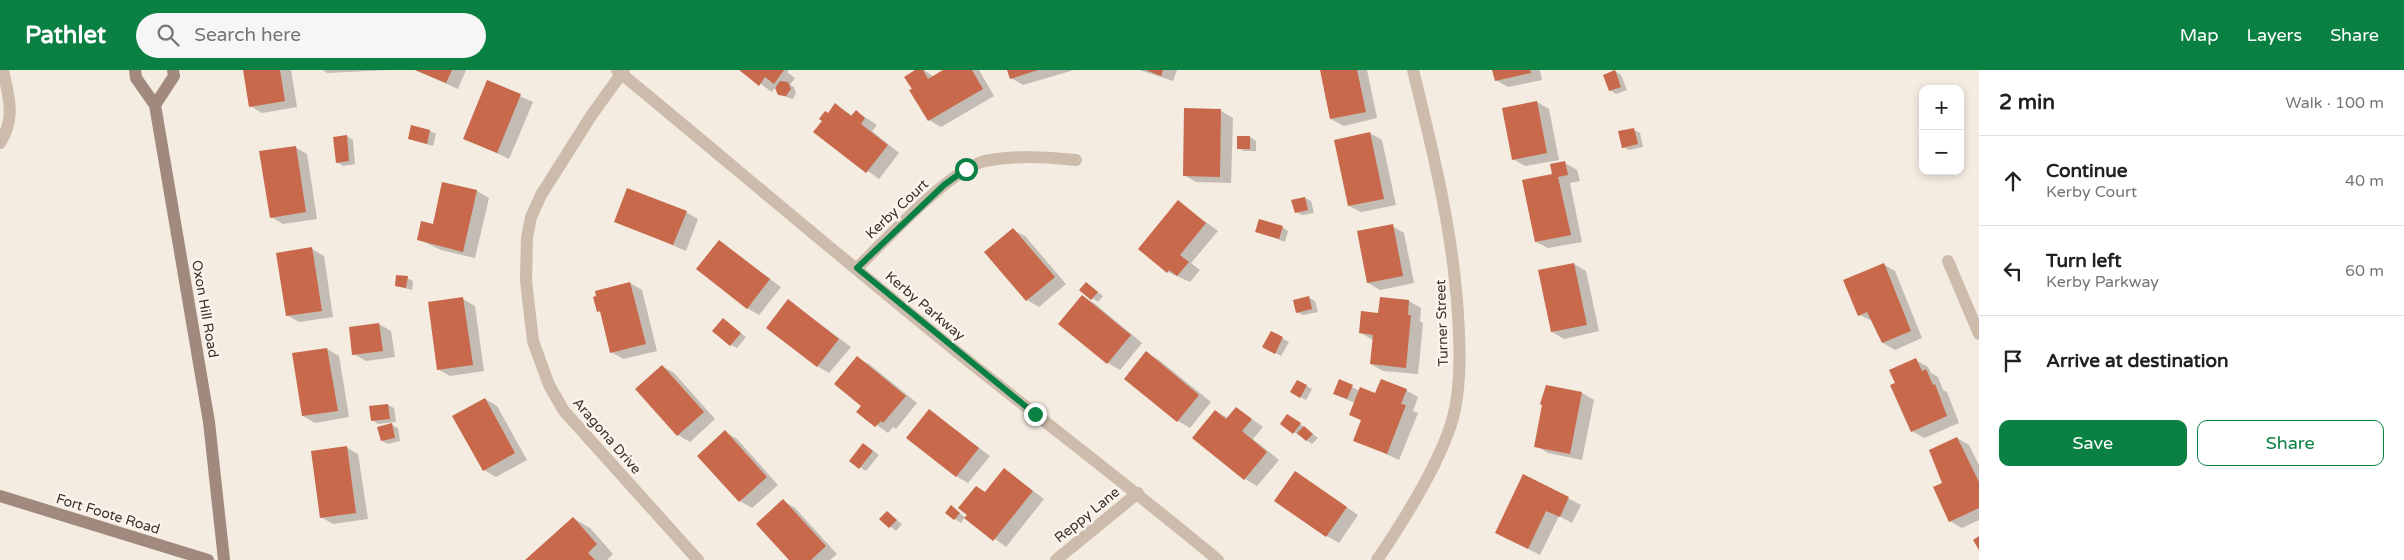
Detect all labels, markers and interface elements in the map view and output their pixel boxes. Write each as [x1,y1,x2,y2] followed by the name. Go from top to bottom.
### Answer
[136,13,486,58] search box
[25,21,106,50] text: Pathlet
[154,21,182,49] icon: search
[194,24,301,46] text: Search here
[2180,24,2219,46] text: Map
[2247,24,2302,46] text: Layers
[2330,24,2379,46] text: Share
[1919,85,1964,175] map controls
[1919,85,1964,130] button: +
[1999,90,2055,115] text: 2 min
[2285,93,2384,113] text: Walk · 100 m
[1919,130,1964,175] button: −
[955,158,978,181] route start
[2046,160,2128,182] text: Continue
[1999,167,2027,195] icon: ahead
[2345,171,2384,191] text: 40 m
[862,175,932,242] street label: Kerby Court
[2046,182,2137,202] text: Kerby Court
[2046,250,2122,272] text: Turn left
[1999,257,2027,285] icon: left
[188,259,222,359] street label: Oxon Hill Road
[2345,261,2384,281] text: 60 m
[882,268,969,345] street label: Kerby Parkway
[2046,272,2159,292] text: Kerby Parkway
[1432,279,1452,367] street label: Turner Street
[1999,347,2027,375] icon: arrive
[2046,350,2229,372] text: Arrive at destination
[569,394,645,478] street label: Aragona Drive
[1024,403,1047,426] route end
[1999,420,2187,466] button: Save
[2197,420,2384,466] button: Share
[1051,483,1123,546] street label: Reppy Lane
[54,490,162,538] street label: Fort Foote Road

